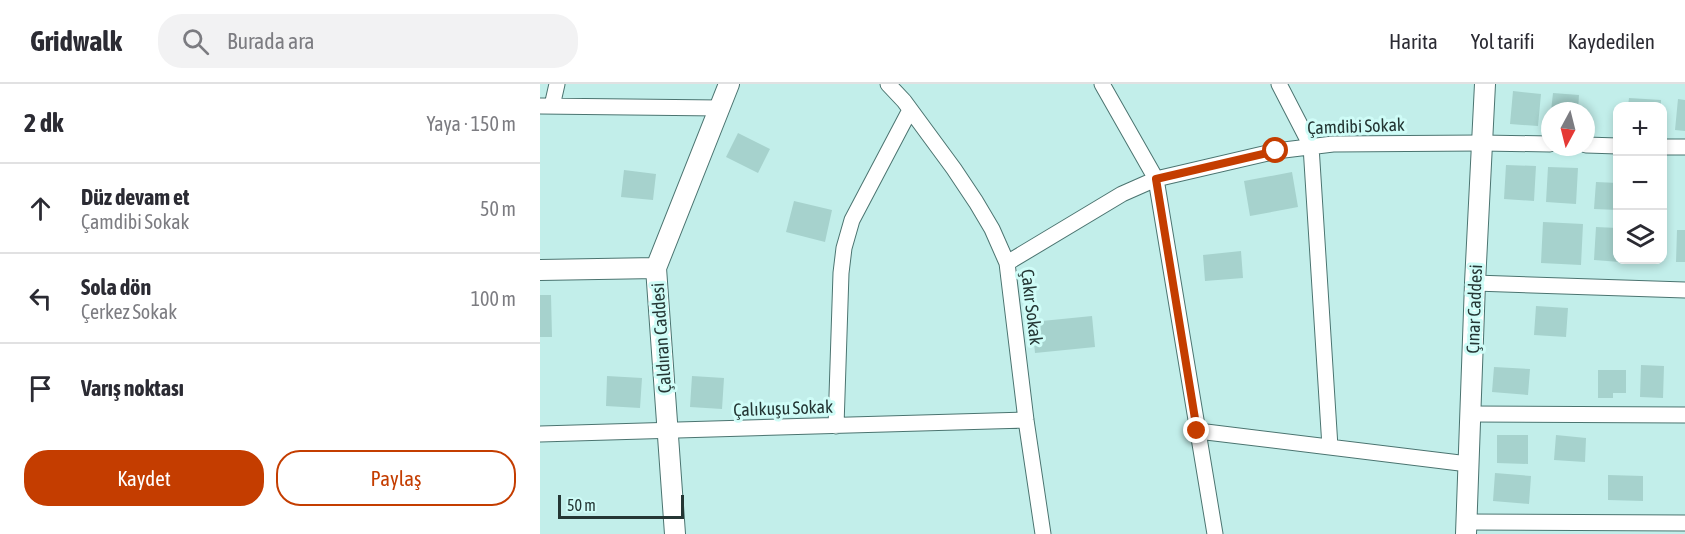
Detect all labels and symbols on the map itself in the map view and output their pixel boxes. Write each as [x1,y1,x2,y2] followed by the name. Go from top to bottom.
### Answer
[1541,102,1595,156] north arrow
[1307,114,1405,138] street label: Çamdibi Sokak
[1262,137,1288,163] route start
[1462,264,1486,354] street label: Çınar Caddesi
[1017,268,1047,346] street label: Çakır Sokak
[647,282,675,394] street label: Çaldıran Caddesi
[733,396,833,420] street label: Çalıkuşu Sokak
[1183,417,1209,443] route end
[558,492,684,520] scale bar

